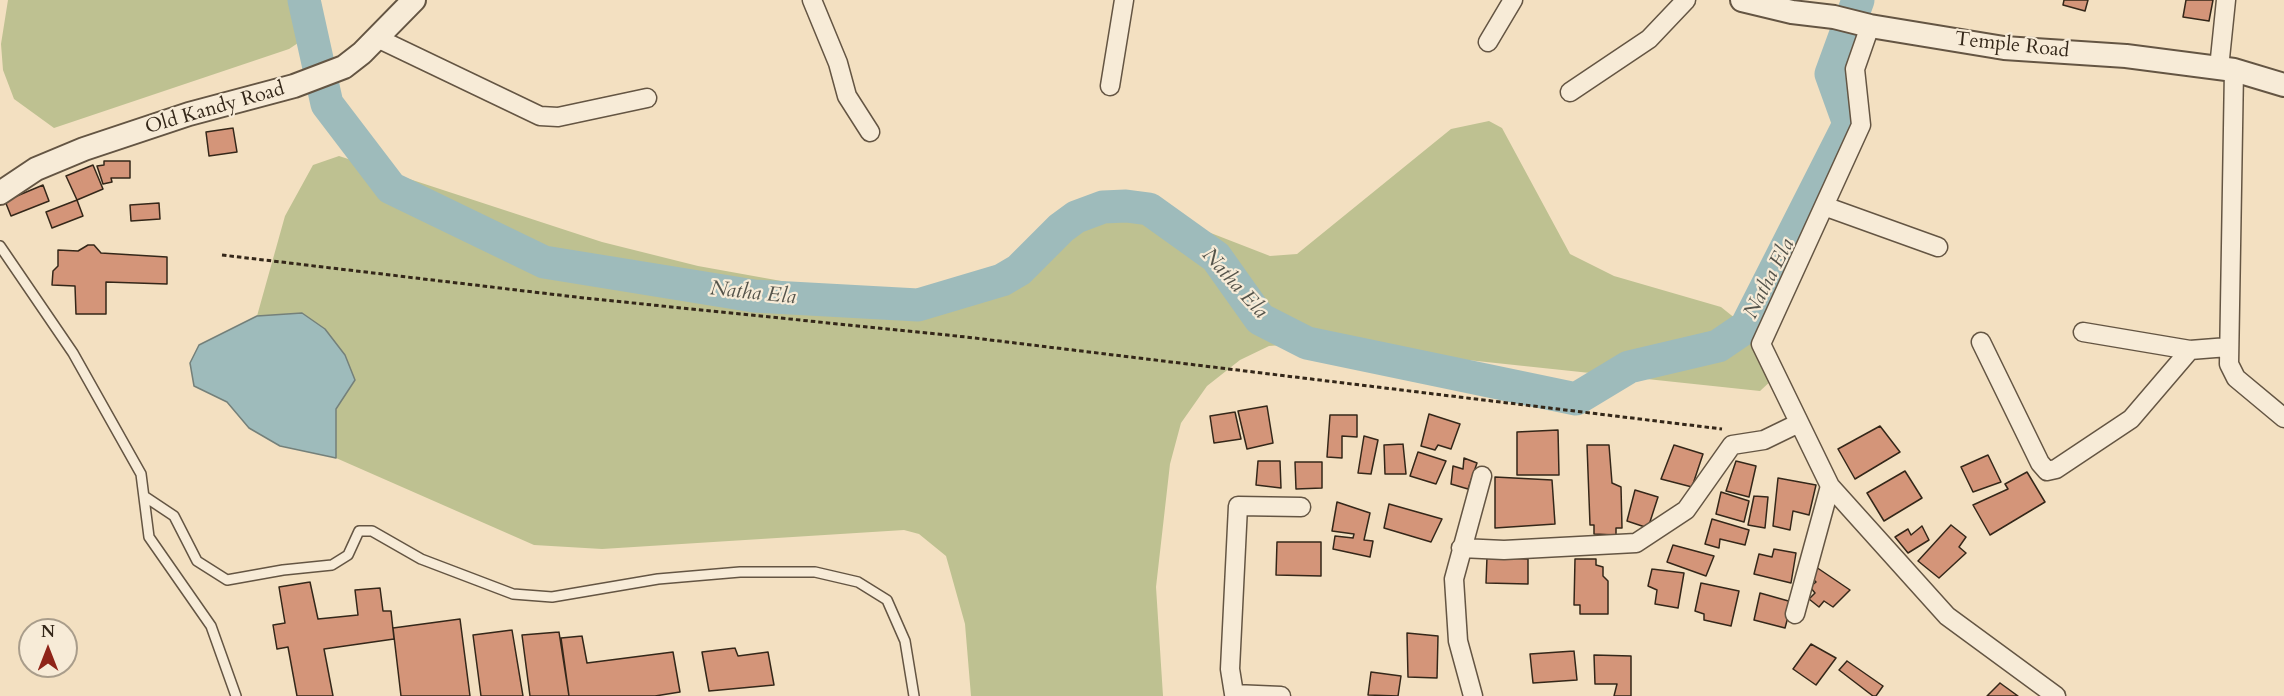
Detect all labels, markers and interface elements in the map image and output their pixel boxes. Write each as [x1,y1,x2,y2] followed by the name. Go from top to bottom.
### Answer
[1954,28,2070,64] street label: Temple Road
[143,78,287,140] street label: Old Kandy Road
[1739,235,1801,323] water label: Natha Ela
[1196,243,1272,325] water label: Natha Ela
[709,277,797,311] water label: Natha Ela
[18,618,78,678] north arrow
[41,621,55,643] text: N

